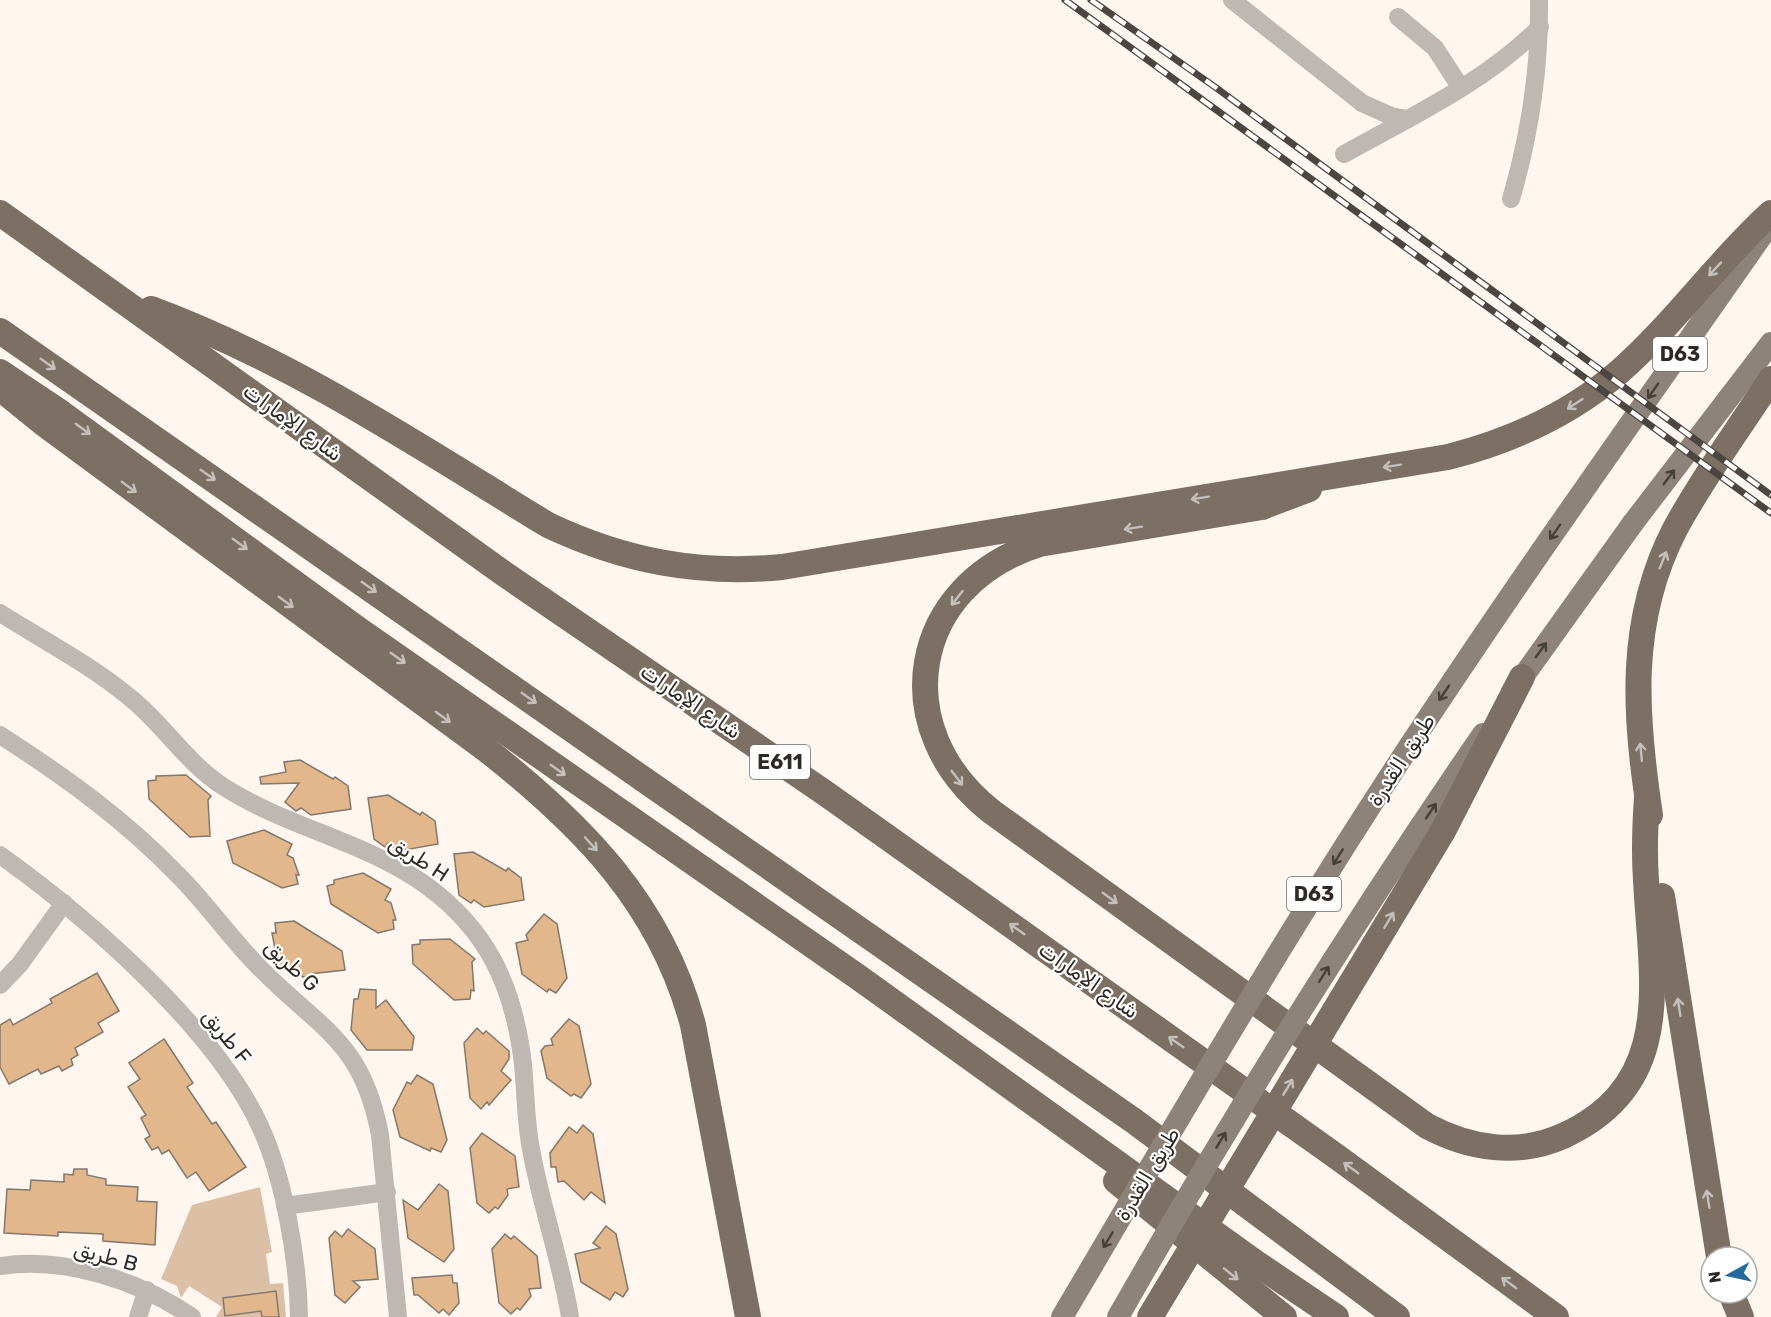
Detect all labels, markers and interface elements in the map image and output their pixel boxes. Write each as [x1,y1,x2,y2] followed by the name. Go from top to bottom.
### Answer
[1708,262,1722,277] one-way arrow
[1653,337,1707,371] road number: D63
[39,358,56,370] one-way arrow
[237,378,347,468] street label: شارع الإمارات
[1647,382,1659,399] one-way arrow
[1567,398,1584,410] one-way arrow
[74,423,90,435] one-way arrow
[1383,461,1402,472] one-way arrow
[200,469,216,481] one-way arrow
[1663,469,1675,485] one-way arrow
[120,481,136,493] one-way arrow
[1190,492,1210,503] one-way arrow
[1123,522,1143,533] one-way arrow
[1549,524,1561,540] one-way arrow
[232,538,248,550] one-way arrow
[1658,551,1669,570] one-way arrow
[360,580,377,593] one-way arrow
[951,589,964,605] one-way arrow
[278,596,294,608] one-way arrow
[1535,643,1548,659] one-way arrow
[390,652,406,664] one-way arrow
[635,658,746,745] street label: شارع الإمارات
[1438,684,1450,701] one-way arrow
[520,692,536,704] one-way arrow
[1362,709,1440,811] street label: طريق القدرة
[435,711,451,724] one-way arrow
[1635,742,1646,762] one-way arrow
[750,745,810,779] road number: E611
[549,764,565,777] one-way arrow
[950,770,963,786] one-way arrow
[1425,803,1437,819] one-way arrow
[384,829,454,887] street label: طريق H
[584,836,598,851] one-way arrow
[1332,848,1344,865] one-way arrow
[1287,877,1341,911] road number: D63
[1101,891,1117,904] one-way arrow
[1383,912,1395,929] one-way arrow
[1009,923,1025,935] one-way arrow
[259,933,325,997] street label: طريق G
[1033,936,1144,1025] street label: شارع الإمارات
[1318,966,1330,983] one-way arrow
[1673,997,1684,1017] one-way arrow
[197,1003,257,1069] street label: طريق F
[1168,1036,1184,1048] one-way arrow
[1283,1079,1295,1096] one-way arrow
[1109,1123,1185,1225] street label: طريق القدرة
[1215,1131,1228,1148] one-way arrow
[1344,1161,1360,1174] one-way arrow
[1702,1190,1713,1210] one-way arrow
[1101,1231,1113,1248] one-way arrow
[71,1235,141,1277] street label: طريق B
[1699,1245,1759,1305] north arrow
[1223,1268,1239,1281] one-way arrow
[1704,1270,1725,1284] text: N
[1501,1276,1517,1289] one-way arrow

